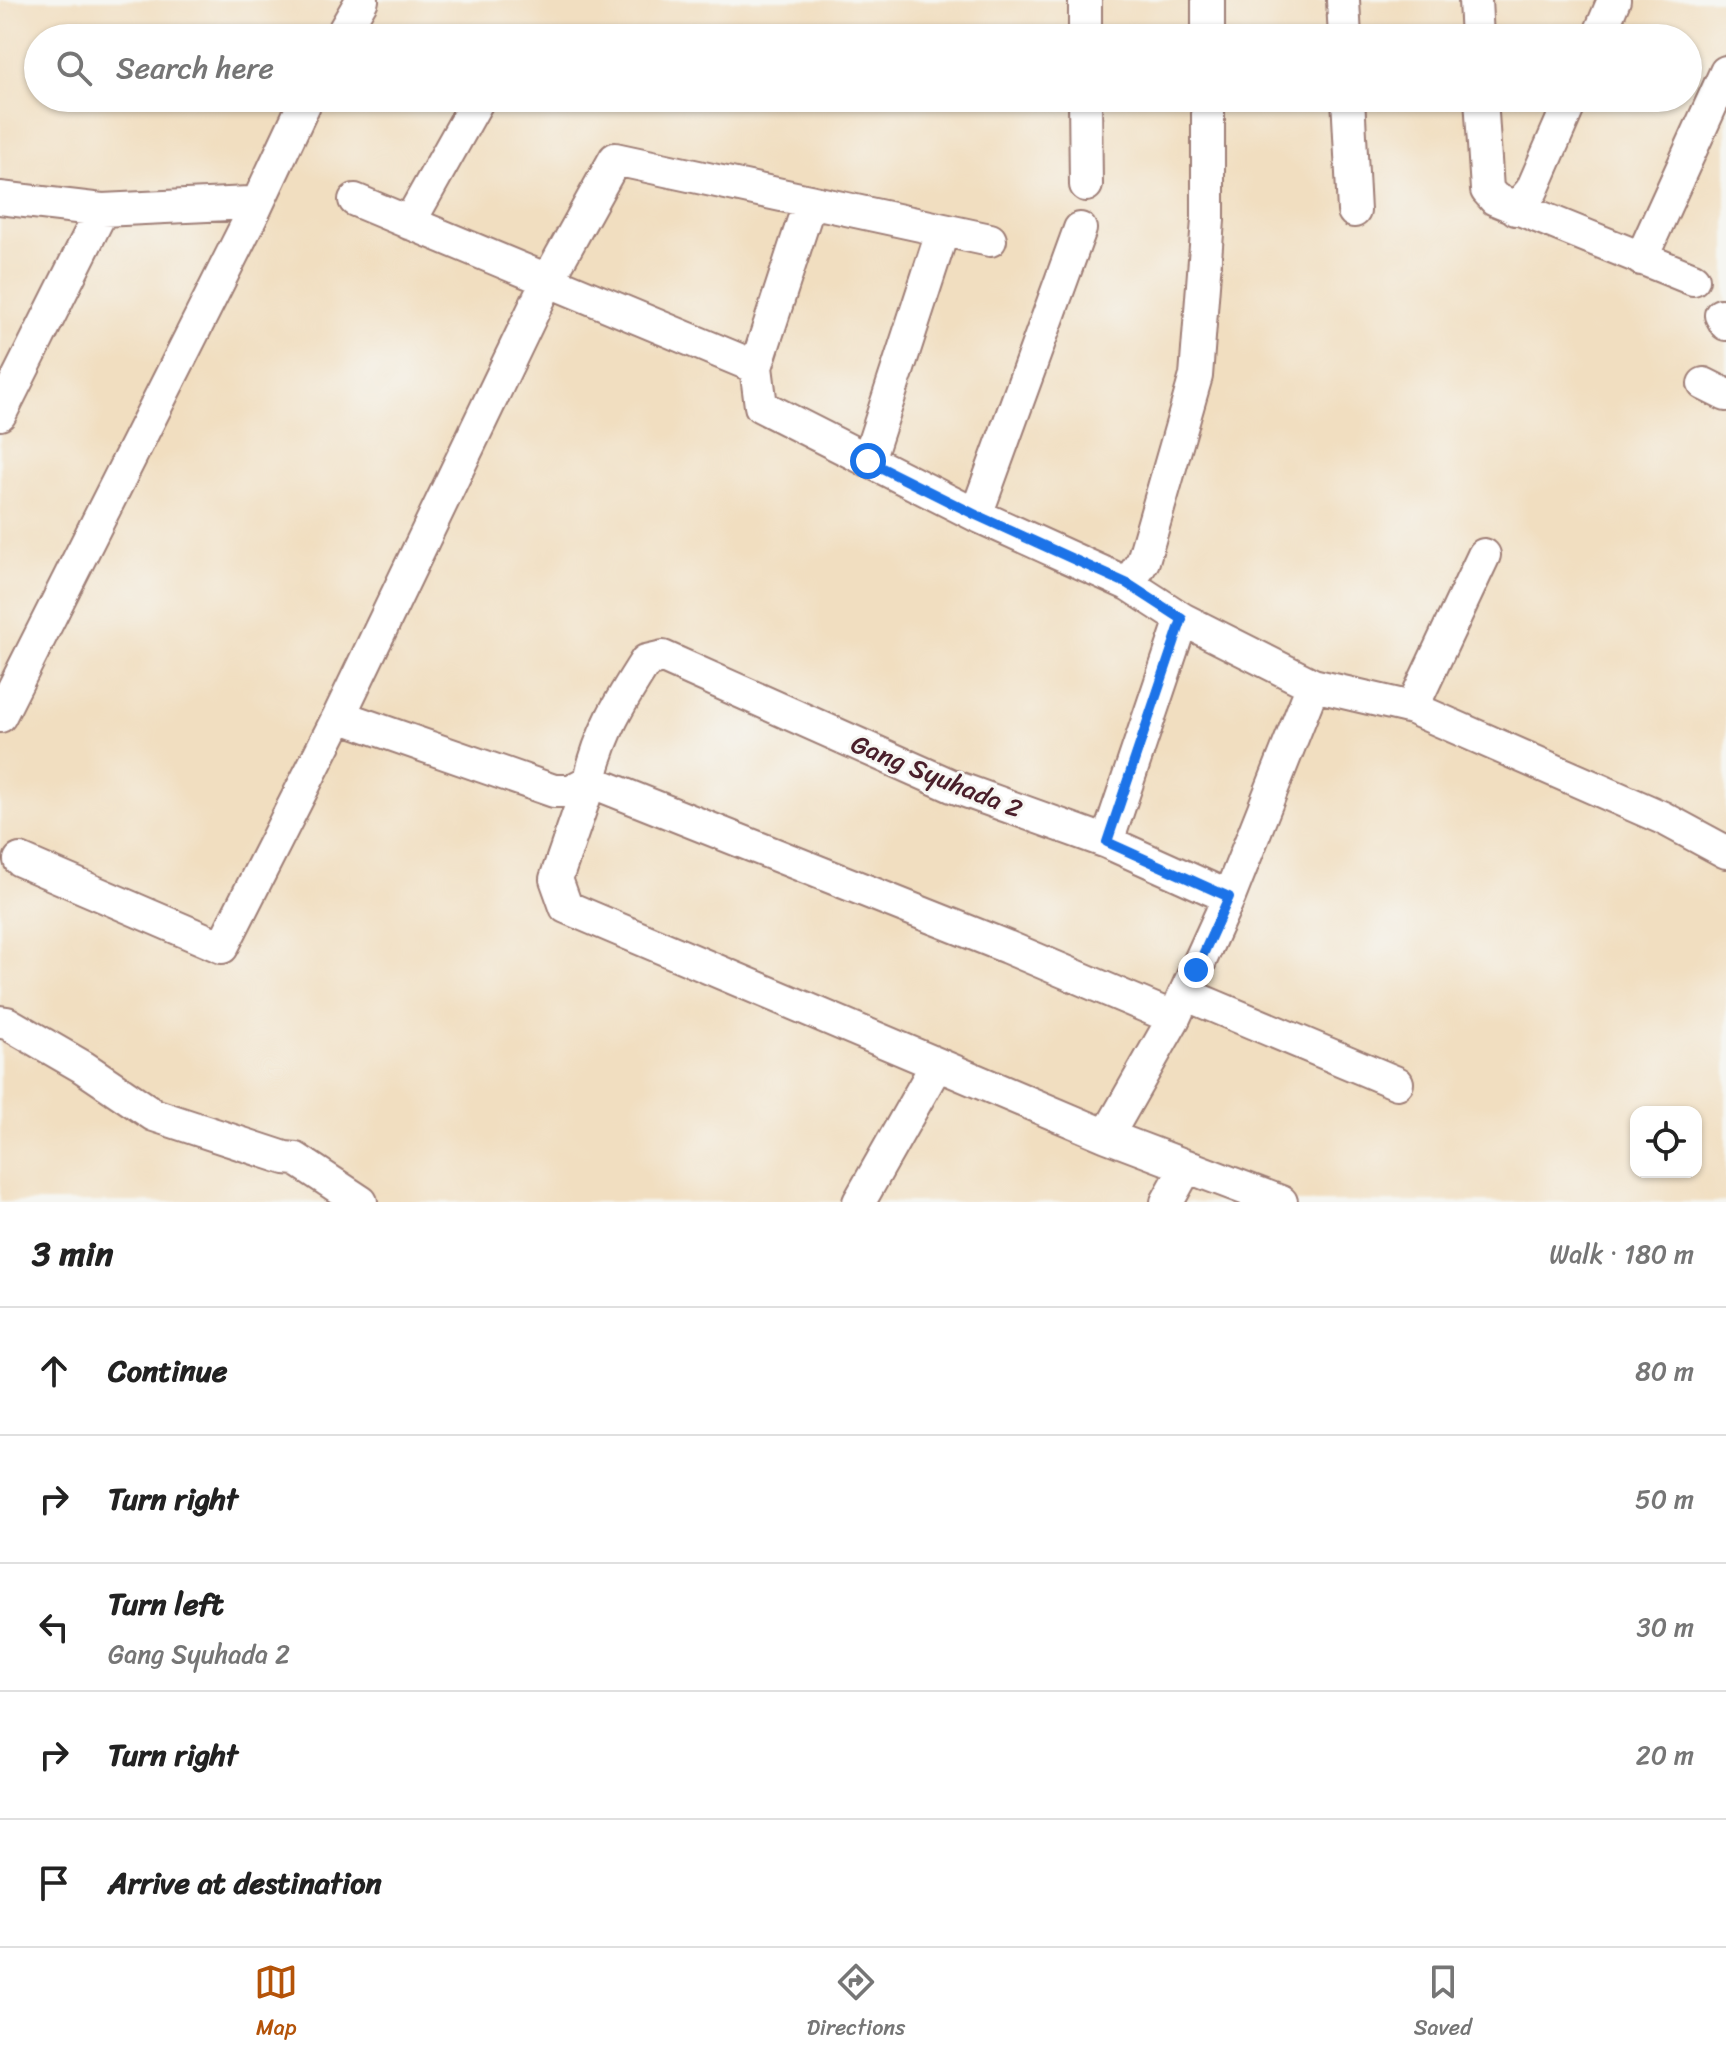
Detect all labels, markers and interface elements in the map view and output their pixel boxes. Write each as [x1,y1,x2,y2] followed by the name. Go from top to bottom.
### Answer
[24,24,1702,112] search box
[116,41,274,95] text: Search here
[52,46,96,90] icon: search
[850,443,886,479] route start
[844,721,1030,831] street label: Gang Syuhada 2
[1178,952,1214,988] route end
[1630,1106,1702,1178] map controls
[1630,1106,1702,1178] button: locate
[32,1224,113,1284] text: 3 min
[1549,1231,1694,1277] text: Walk · 180 m
[108,1344,227,1398] text: Continue
[1635,1348,1694,1394] text: 80 m
[32,1349,76,1393] icon: ahead
[108,1472,238,1526] text: Turn right
[1635,1476,1694,1522] text: 50 m
[32,1477,76,1521] icon: right
[108,1577,224,1631] text: Turn left
[1637,1604,1694,1650] text: 30 m
[32,1605,76,1649] icon: left
[108,1631,290,1677] text: Gang Syuhada 2
[108,1728,238,1782] text: Turn right
[1636,1732,1694,1778] text: 20 m
[32,1733,76,1777] icon: right
[108,1856,382,1910] text: Arrive at destination
[32,1861,76,1905] icon: arrive
[254,1960,298,2047] tab: Map
[807,1960,905,2047] tab: Directions
[1414,1960,1472,2047] tab: Saved

